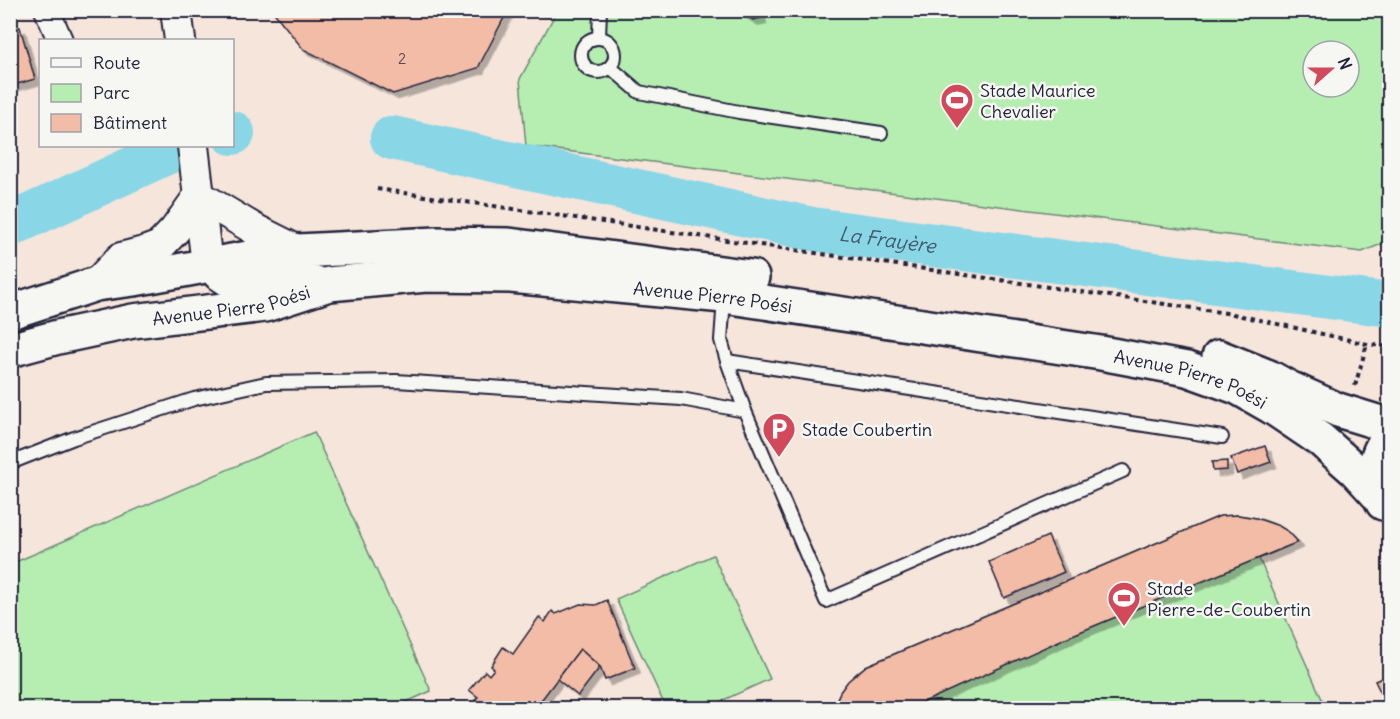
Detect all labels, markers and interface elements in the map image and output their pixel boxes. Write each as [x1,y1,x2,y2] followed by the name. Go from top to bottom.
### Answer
[39,39,234,147] legend
[1301,39,1361,99] north arrow
[398,49,406,68] house number: 2
[93,51,141,74] text: Route
[1334,55,1356,72] text: N
[980,79,1096,123] place label: Stade Maurice Chevalier
[93,81,130,104] text: Parc
[939,82,975,129] sports icon: Stade Maurice Chevalier
[93,111,167,134] text: Bâtiment
[838,220,939,258] water label: La Frayère
[632,276,794,318] street label: Avenue Pierre Poési
[151,280,313,330] street label: Avenue Pierre Poési
[1112,344,1271,413] street label: Avenue Pierre Poési
[761,411,797,458] parking icon: Stade Coubertin
[802,418,932,441] place label: Stade Coubertin
[1147,577,1311,621] place label: Stade Pierre-de-Coubertin
[1106,580,1142,627] sports icon: Stade Pierre-de-Coubertin

